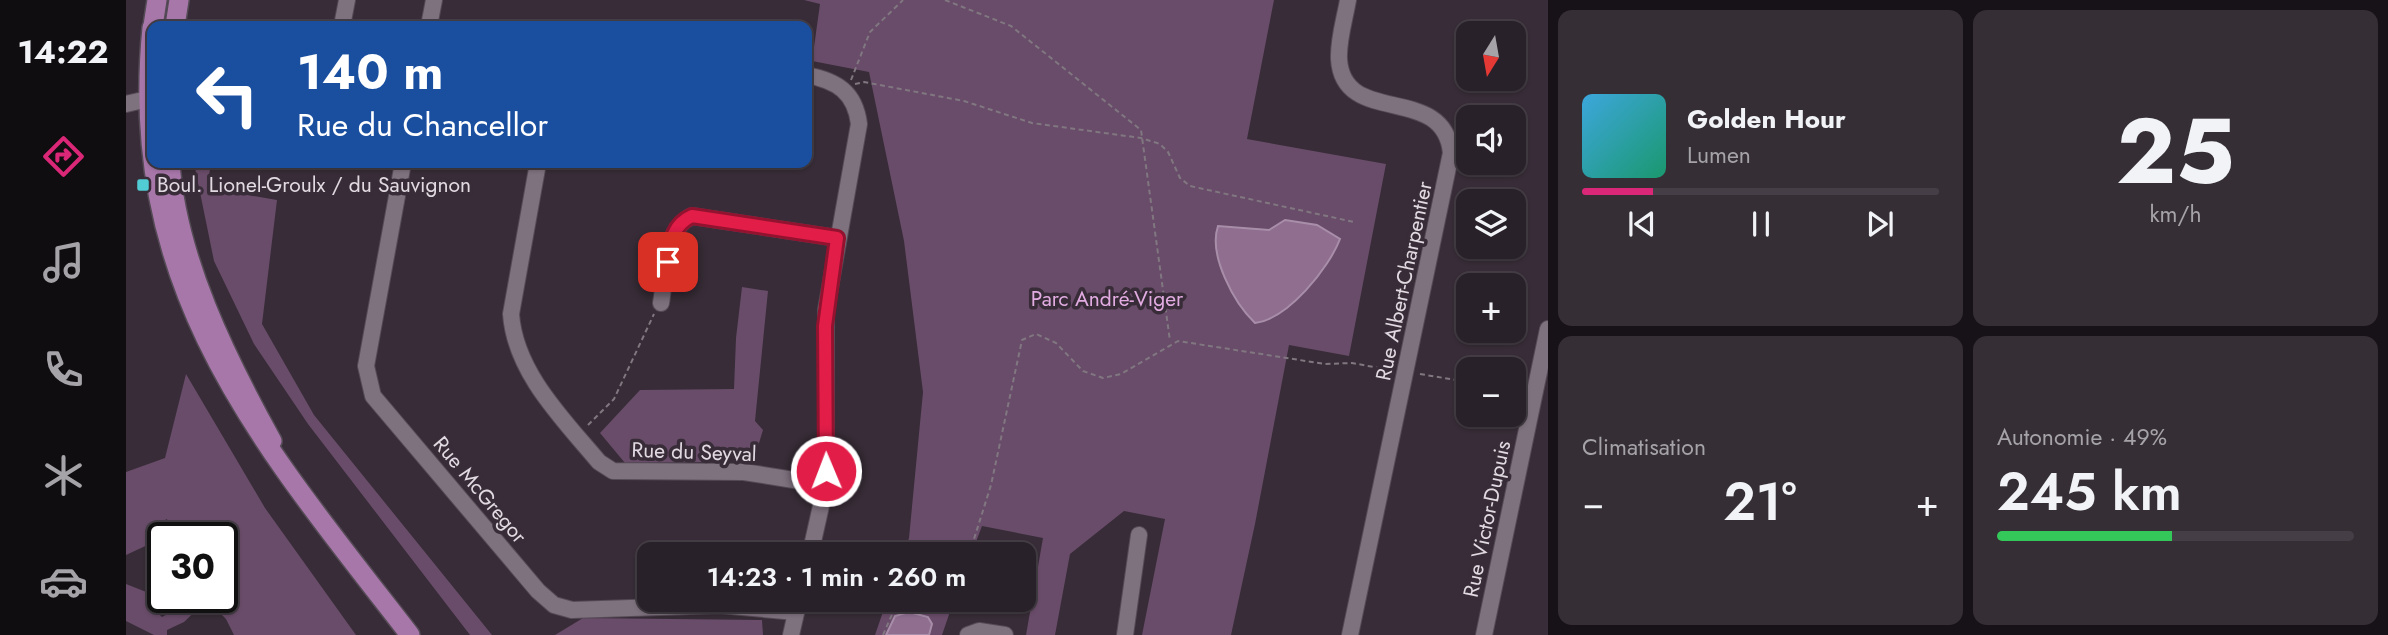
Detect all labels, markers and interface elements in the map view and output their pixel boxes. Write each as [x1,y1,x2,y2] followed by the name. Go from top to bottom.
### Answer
[1456,21,1526,91] north arrow
[1456,21,1526,427] map controls
[18,29,108,75] text: 14:22
[297,37,443,107] text: 140 m
[182,49,273,140] icon: left
[2116,86,2235,217] text: 25
[1687,100,1846,138] text: Golden Hour
[297,102,548,148] text: Rue du Chancellor
[1456,105,1526,175] button: sound
[39,132,88,181] icon: directions
[1687,138,1751,172] text: Lumen
[157,170,471,200] place label: Boul. Lionel-Groulx / du Sauvignon
[135,177,151,193] marker: Boul. Lionel-Groulx / du Sauvignon
[1368,178,1440,383] street label: Rue Albert-Charpentier
[1456,189,1526,259] button: layers
[2150,197,2201,231] text: km/h
[1623,205,1661,243] icon: previous
[1742,205,1780,243] icon: pause
[1861,205,1899,243] icon: next
[638,232,698,292] pin
[39,238,88,287] icon: music
[649,243,687,281] icon: arrive
[1456,273,1526,343] button: +
[1031,284,1184,314] park label: Parc André-Viger
[39,345,88,394] icon: phone
[1456,357,1526,427] button: −
[1997,420,2167,454] text: Autonomie · 49%
[426,430,534,551] street label: Rue McGregor
[1582,430,1706,464] text: Climatisation
[789,434,863,508] position arrow
[631,435,757,469] street label: Rue du Seyval
[1456,438,1518,600] street label: Rue Victor-Dupuis
[39,451,88,500] icon: climate
[1997,454,2182,530] text: 245 km
[1723,464,1797,540] text: 21°
[1582,475,1604,530] text: −
[1916,475,1939,530] text: +
[147,522,238,613] speed limit sign: 30
[39,557,88,606] icon: car
[707,558,966,596] text: 14:23 · 1 min · 260 m

